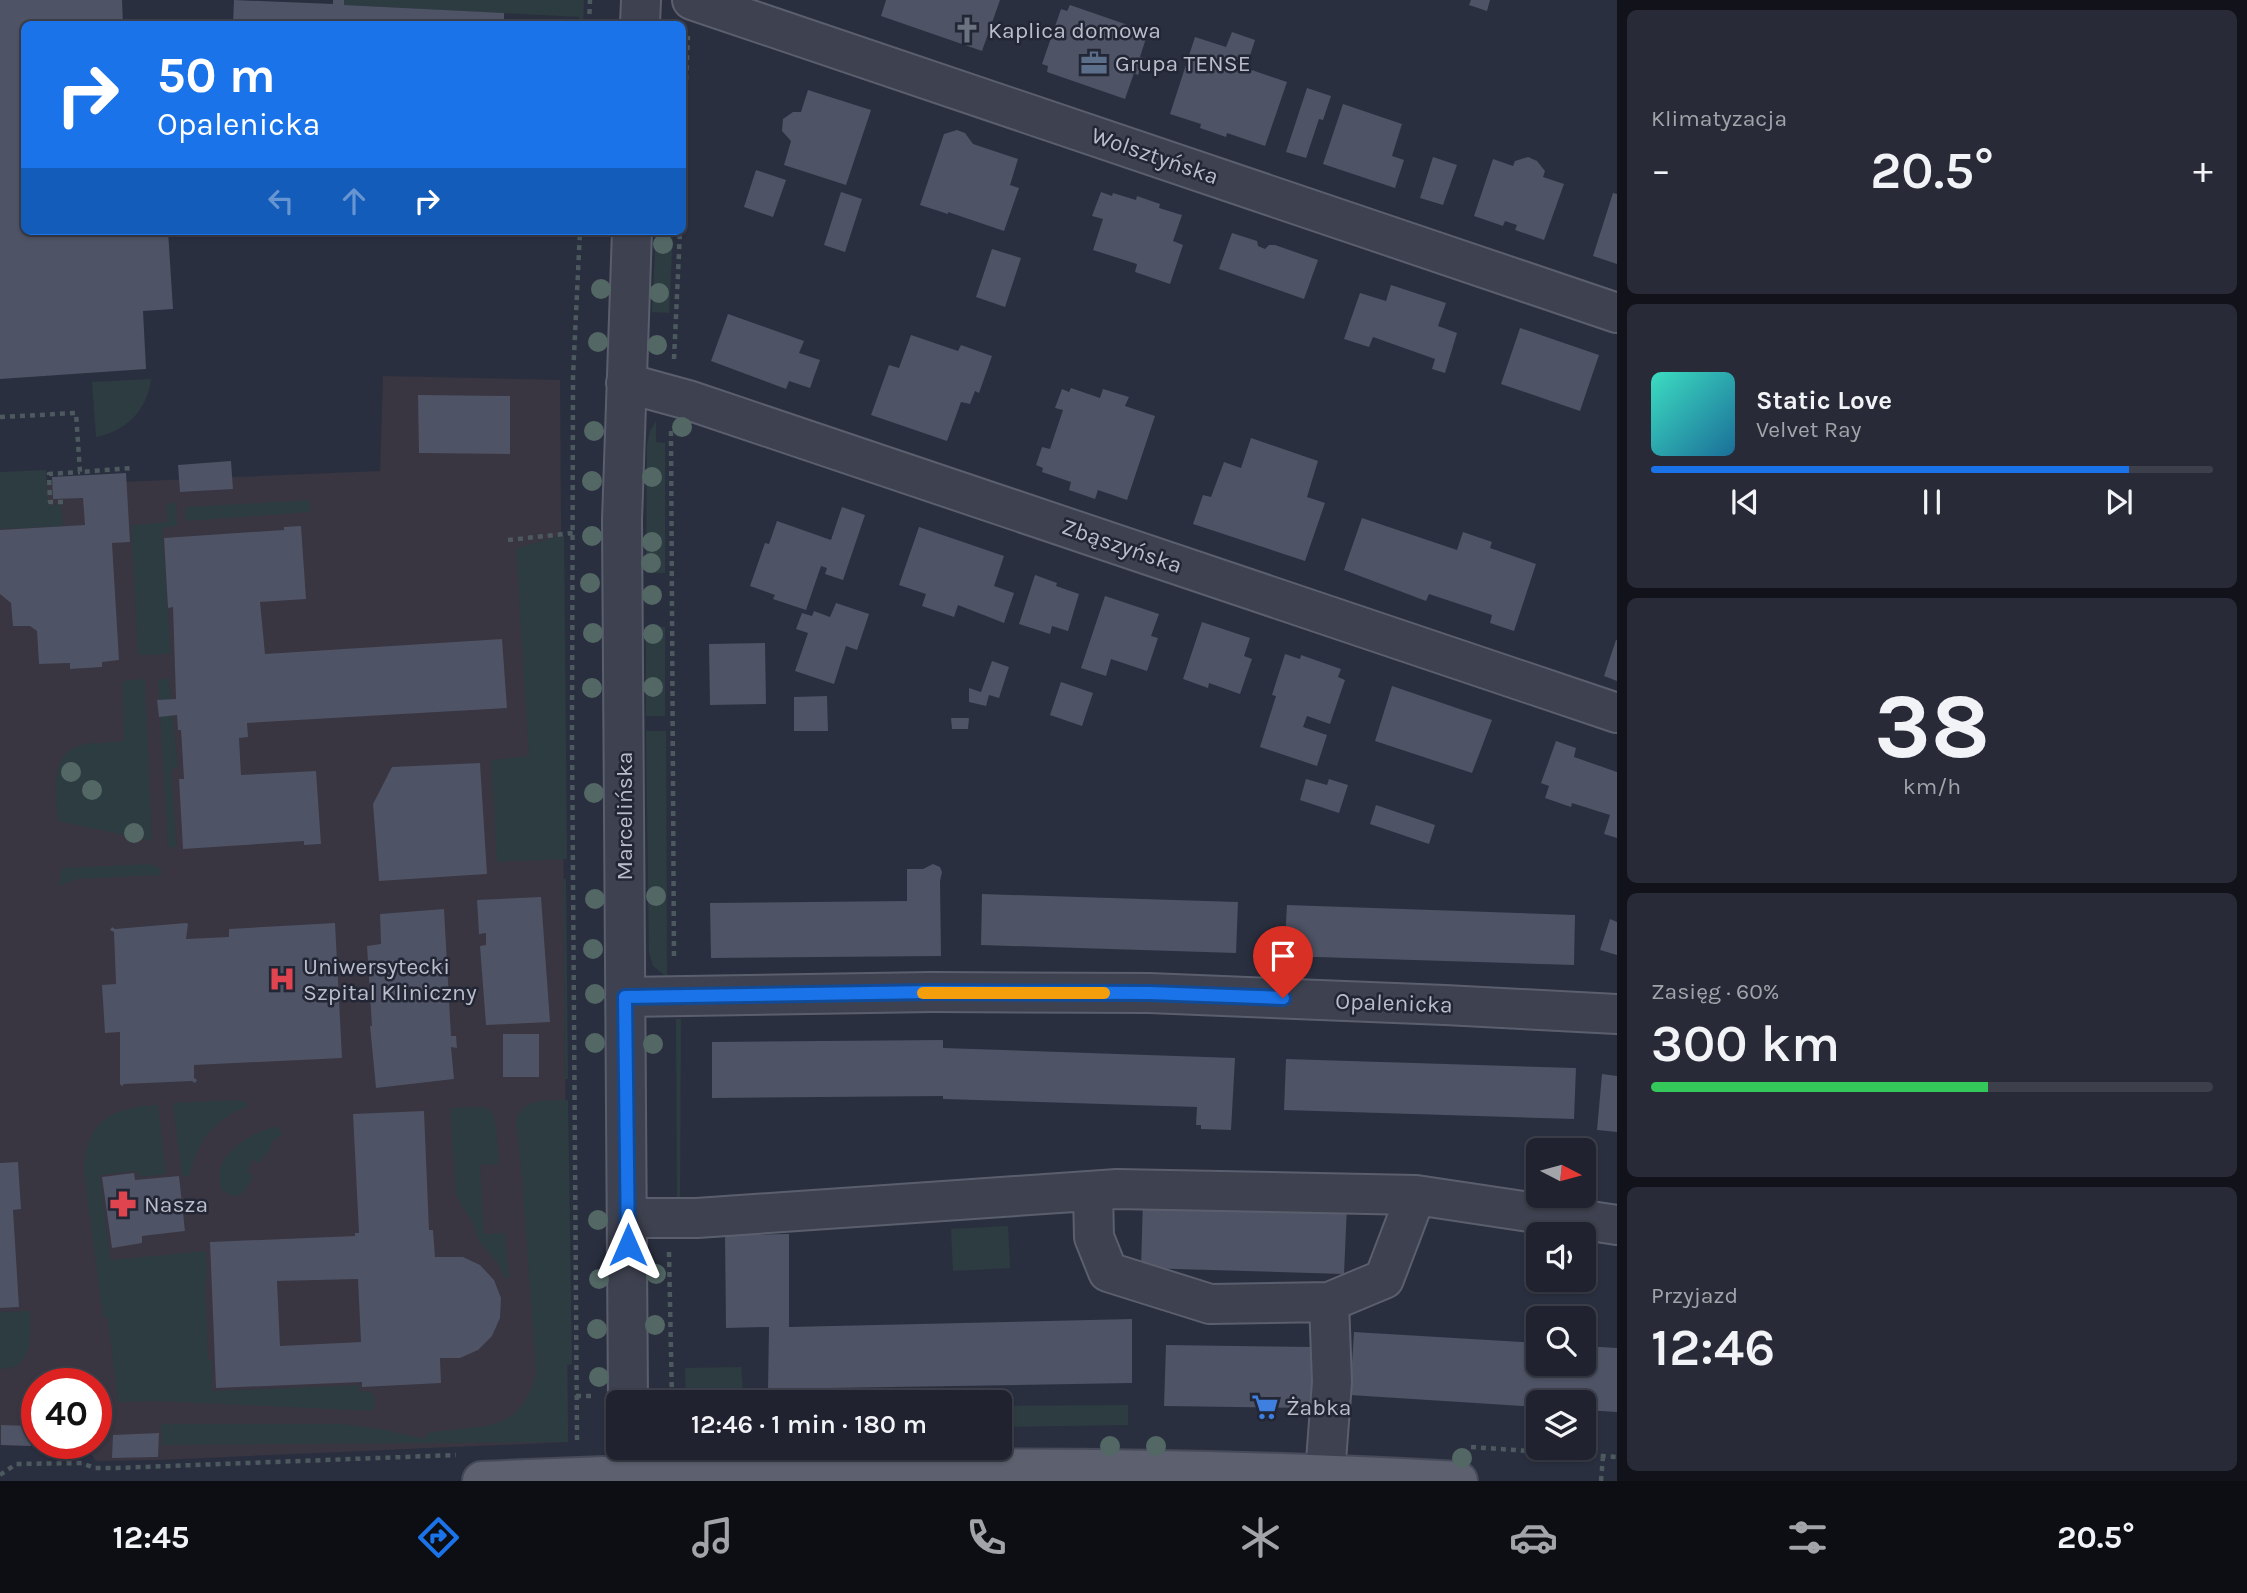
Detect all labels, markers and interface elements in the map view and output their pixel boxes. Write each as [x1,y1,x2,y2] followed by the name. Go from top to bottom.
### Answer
[952,15,982,45] church icon: Kaplica domowa
[988,17,1161,44] place label: Kaplica domowa
[157,47,275,104] text: 50 m
[1079,48,1109,78] office icon: Grupa TENSE
[42,49,133,140] icon: right
[1115,50,1251,77] place label: Grupa TENSE
[1651,105,1787,132] text: Klimatyzacja
[157,106,320,143] text: Opalenicka
[1088,122,1222,190] street label: Wolsztyńska
[1870,140,1994,201] text: 20.5°
[1651,148,1671,193] text: −
[2193,148,2213,193] text: +
[262,182,300,220] icon: left
[335,182,373,220] icon: ahead
[408,182,446,220] icon: right
[1756,385,1892,416] text: Static Love
[1756,416,1861,443] text: Velvet Ray
[1726,483,1764,521] icon: previous
[1913,483,1951,521] icon: pause
[2100,483,2138,521] icon: next
[1058,513,1186,579] street label: Zbąszyńska
[1874,674,1990,780] text: 38
[611,751,638,881] street label: Marcelińska
[1903,773,1961,800] text: km/h
[1253,926,1313,998] pin
[1264,937,1302,975] icon: arrive
[303,953,477,1006] place label: Uniwersytecki Szpital Kliniczny
[267,964,297,994] hospital icon: Uniwersytecki Szpital Kliniczny
[1651,978,1780,1005] text: Zasięg · 60%
[1335,987,1453,1019] street label: Opalenicka
[1651,1013,1840,1074] text: 300 km
[1526,1138,1596,1208] north arrow
[1526,1138,1596,1460] map controls
[108,1189,138,1219] pharmacy icon: Nasza
[144,1191,208,1218] place label: Nasza
[591,1208,665,1282] position arrow
[1526,1222,1596,1292] button: sound
[1651,1282,1738,1309] text: Przyjazd
[1526,1306,1596,1376] button: search
[1651,1317,1775,1378] text: 12:46
[21,1368,112,1459] speed limit sign: 40
[1526,1390,1596,1460] button: layers
[1250,1392,1280,1422] supermarket icon: Żabka
[1286,1394,1352,1421] place label: Żabka
[691,1409,927,1440] text: 12:46 · 1 min · 180 m
[414,1513,463,1562] icon: directions
[688,1513,737,1562] icon: music
[962,1513,1011,1562] icon: phone
[1236,1513,1285,1562] icon: climate
[1509,1513,1558,1562] icon: car
[1783,1513,1832,1562] icon: filters
[112,1519,189,1556] text: 12:45
[2057,1519,2135,1556] text: 20.5°

